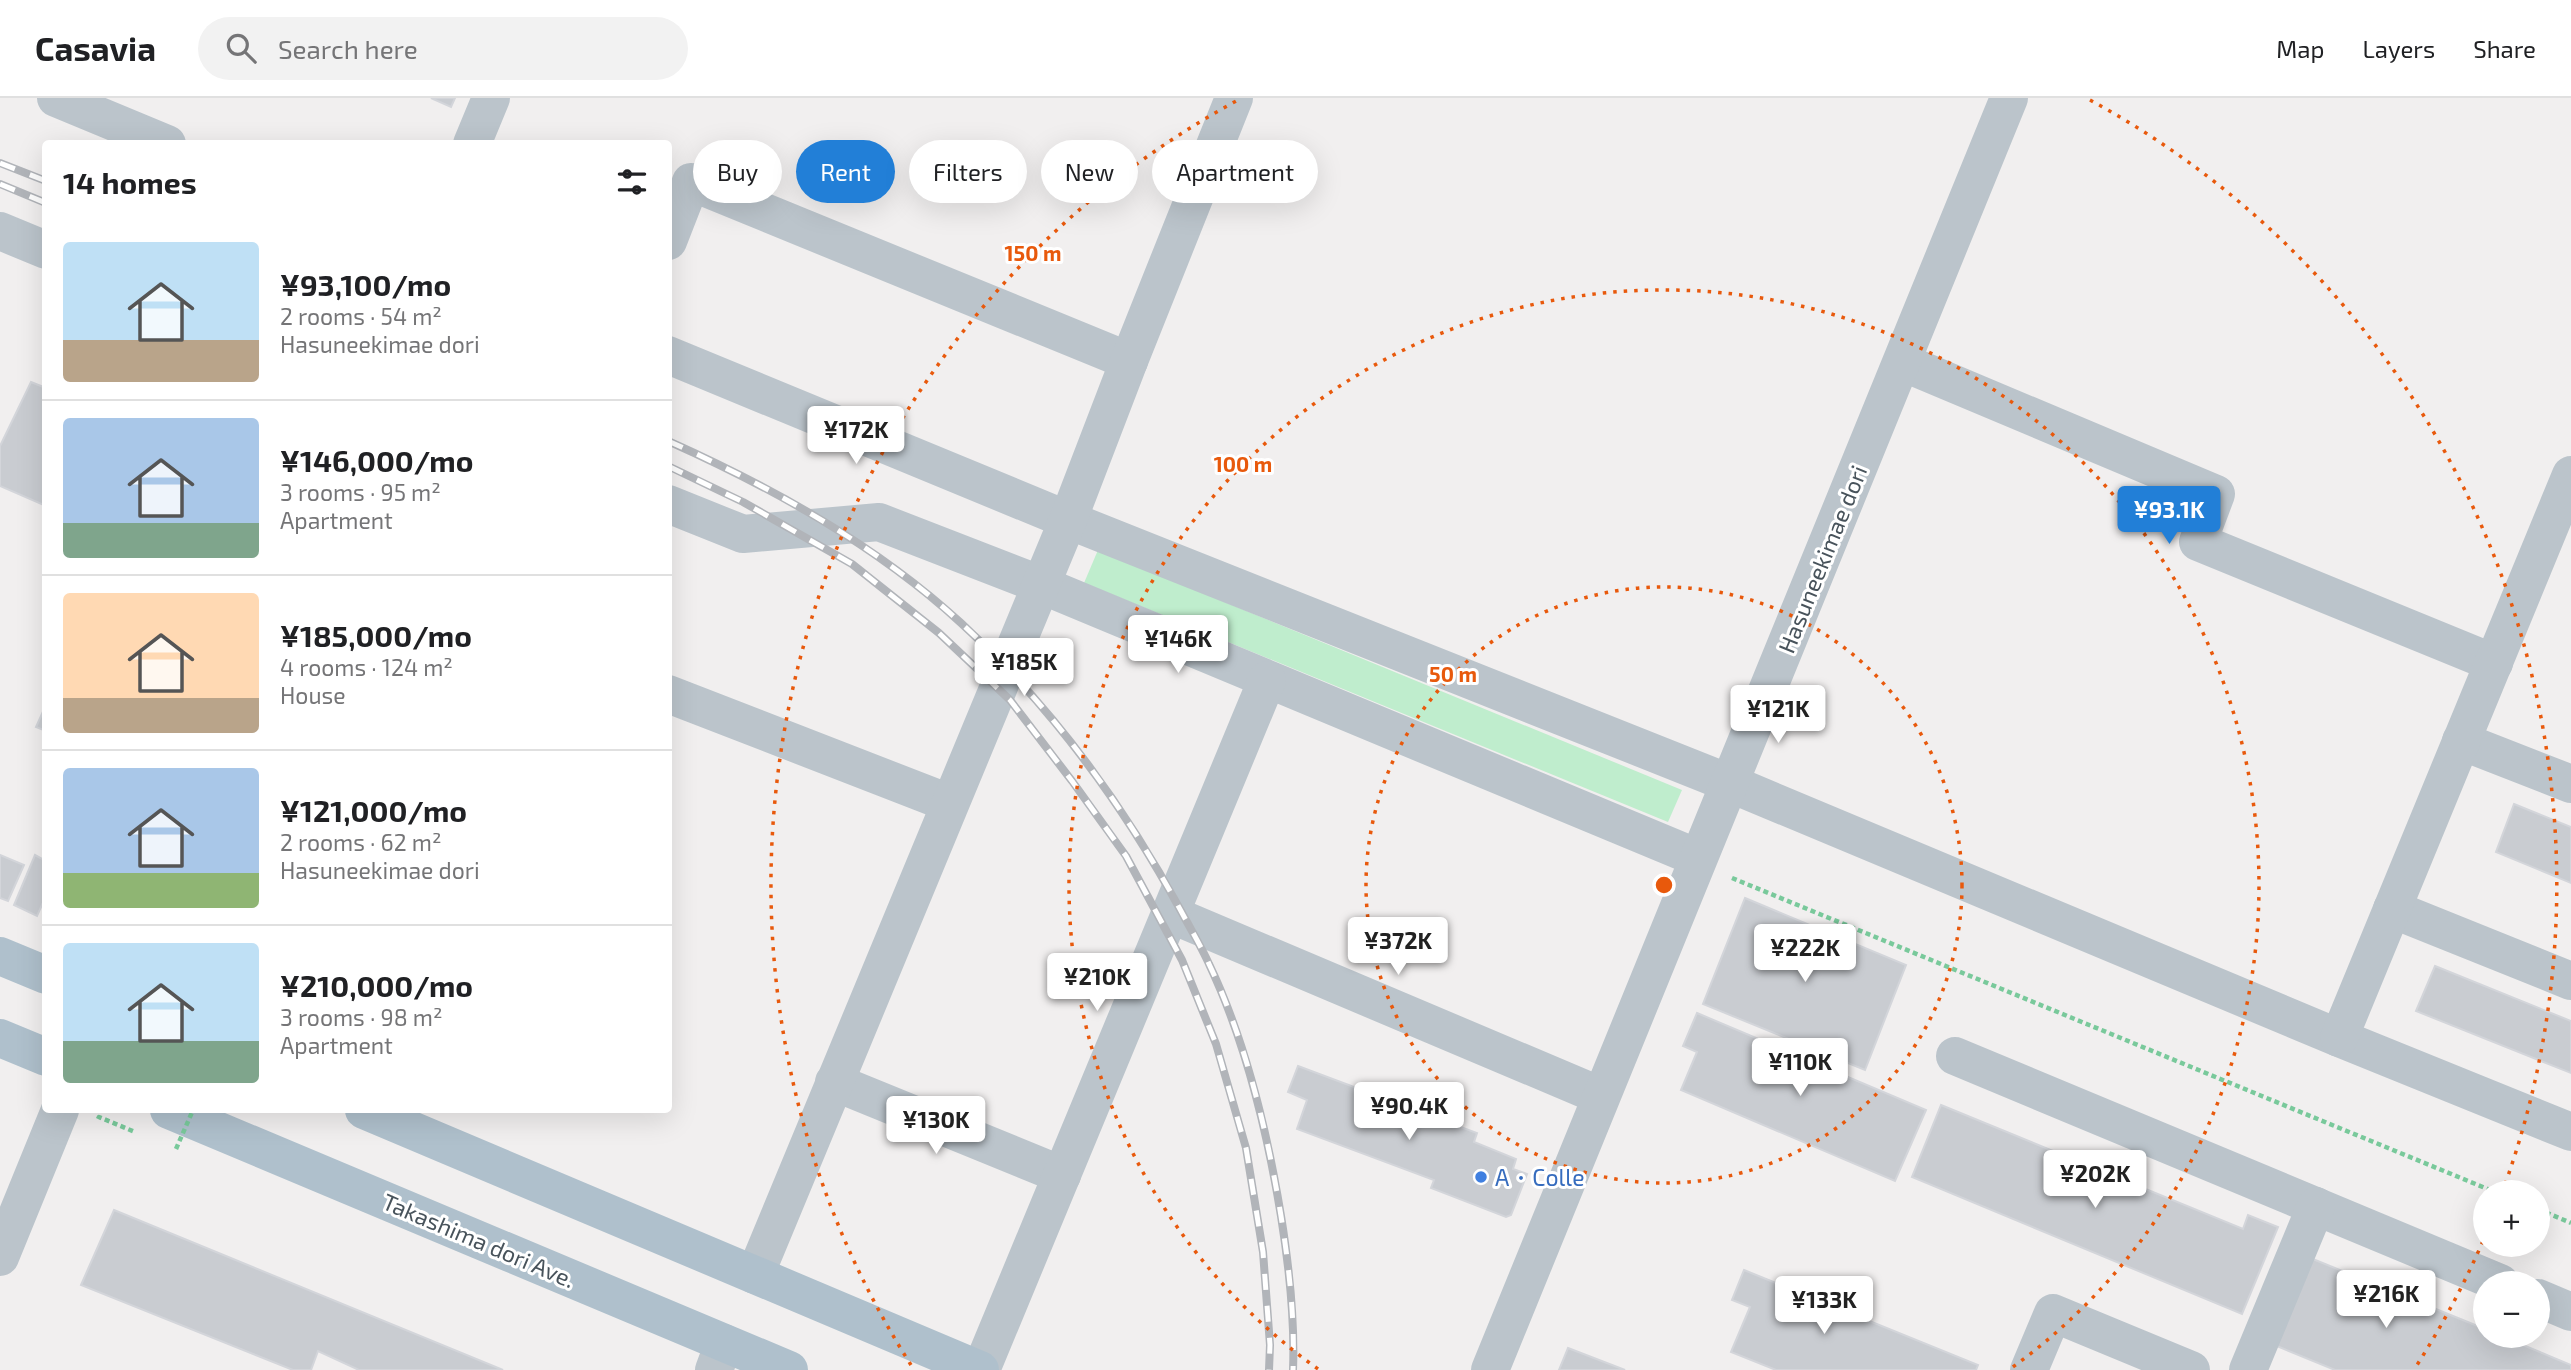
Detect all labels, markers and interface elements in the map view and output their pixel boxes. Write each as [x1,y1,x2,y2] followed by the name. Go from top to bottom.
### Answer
[198,17,688,80] search box
[35,28,156,68] text: Casavia
[222,29,260,67] icon: search
[278,33,418,64] text: Search here
[2276,34,2324,63] text: Map
[2362,34,2435,63] text: Layers
[2473,34,2536,63] text: Share
[693,140,782,203] chip: Buy
[796,140,895,203] chip: Rent
[909,140,1027,203] chip: Filters
[1041,140,1138,203] chip: New
[1152,140,1318,203] chip: Apartment
[613,163,651,201] icon: filters
[63,164,197,200] text: 14 homes
[1005,240,1061,265] text: 150 m
[280,266,451,302] text: ¥93,100/mo
[119,270,203,354] icon: home
[280,302,442,330] text: 2 rooms · 54 m²
[280,330,480,358] text: Hasuneekimae dori
[807,406,905,466] pin: ¥172K
[823,415,889,443] text: ¥172K
[280,442,474,478] text: ¥146,000/mo
[119,446,203,530] icon: home
[1214,451,1272,476] text: 100 m
[1772,461,1872,657] street label: Hasuneekimae dori
[280,478,441,506] text: 3 rooms · 95 m²
[2112,486,2226,546] pin: ¥93.1K
[2133,495,2205,523] text: ¥93.1K
[280,506,393,534] text: Apartment
[1129,616,1227,675] pin: ¥146K
[280,617,472,653] text: ¥185,000/mo
[119,621,203,705] icon: home
[1144,624,1212,652] text: ¥146K
[975,638,1073,698] pin: ¥185K
[991,647,1057,675] text: ¥185K
[280,653,453,681] text: 4 rooms · 124 m²
[1429,661,1477,686] text: 50 m
[280,681,346,709] text: House
[1729,686,1827,745] pin: ¥121K
[1746,694,1810,722] text: ¥121K
[280,792,467,828] text: ¥121,000/mo
[119,796,203,880] icon: home
[280,828,442,856] text: 2 rooms · 62 m²
[280,856,480,884] text: Hasuneekimae dori
[1652,873,1676,897] centre of rings
[1349,918,1447,977] pin: ¥372K
[1756,924,1854,984] pin: ¥222K
[1364,926,1432,954] text: ¥372K
[1770,933,1840,961] text: ¥222K
[1048,954,1146,1013] pin: ¥210K
[1063,962,1131,990] text: ¥210K
[280,967,473,1003] text: ¥210,000/mo
[119,971,203,1055] icon: home
[280,1003,442,1031] text: 3 rooms · 98 m²
[280,1031,393,1059] text: Apartment
[1751,1038,1849,1098] pin: ¥110K
[1768,1047,1832,1075] text: ¥110K
[1352,1082,1466,1142] pin: ¥90.4K
[1370,1091,1448,1119] text: ¥90.4K
[887,1096,985,1156] pin: ¥130K
[902,1105,970,1133] text: ¥130K
[2046,1150,2144,1210] pin: ¥202K
[2059,1159,2131,1187] text: ¥202K
[1495,1163,1585,1191] place label: A・Colle
[1473,1169,1489,1185] marker: A・Colle
[2473,1180,2550,1348] map controls
[2473,1180,2550,1257] button: +
[379,1187,579,1293] street label: Takashima dori Ave.
[2337,1270,2435,1330] pin: ¥216K
[2473,1271,2550,1348] button: −
[1775,1276,1873,1336] pin: ¥133K
[2353,1279,2419,1307] text: ¥216K
[1791,1285,1857,1313] text: ¥133K

